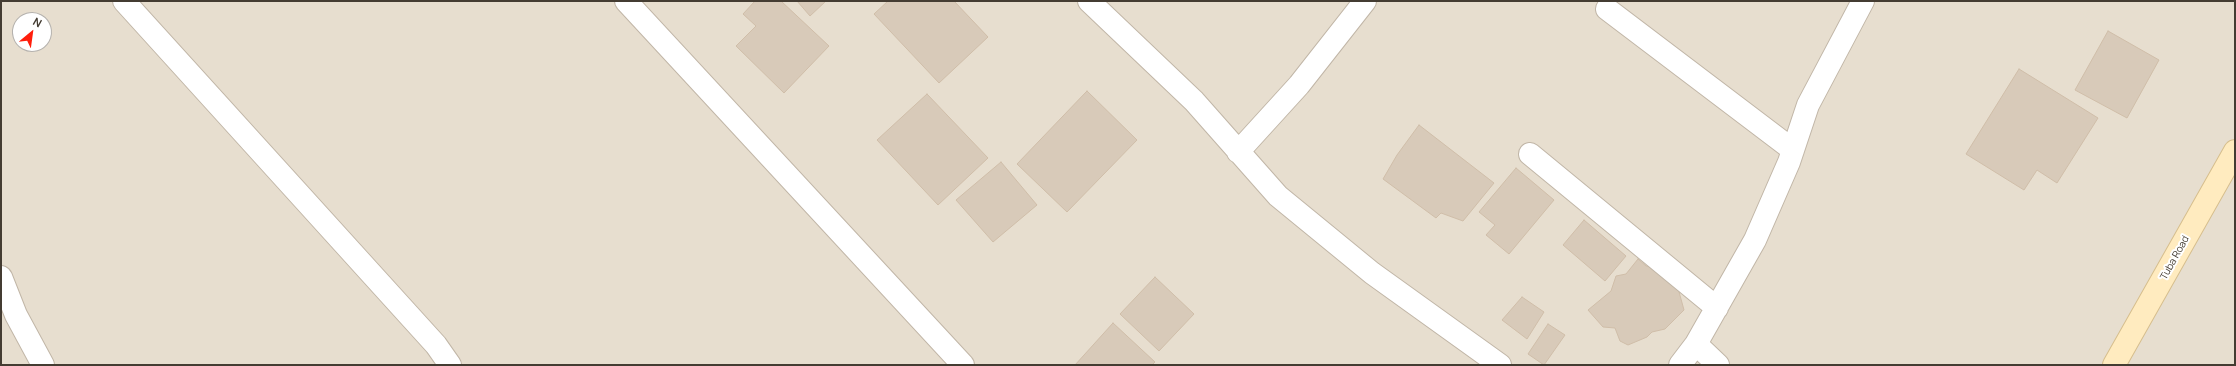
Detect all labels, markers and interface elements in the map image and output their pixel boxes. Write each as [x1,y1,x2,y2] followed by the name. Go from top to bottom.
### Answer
[12,12,52,52] north arrow
[30,13,45,30] text: N
[2158,234,2192,282] street label: Tuba Road

